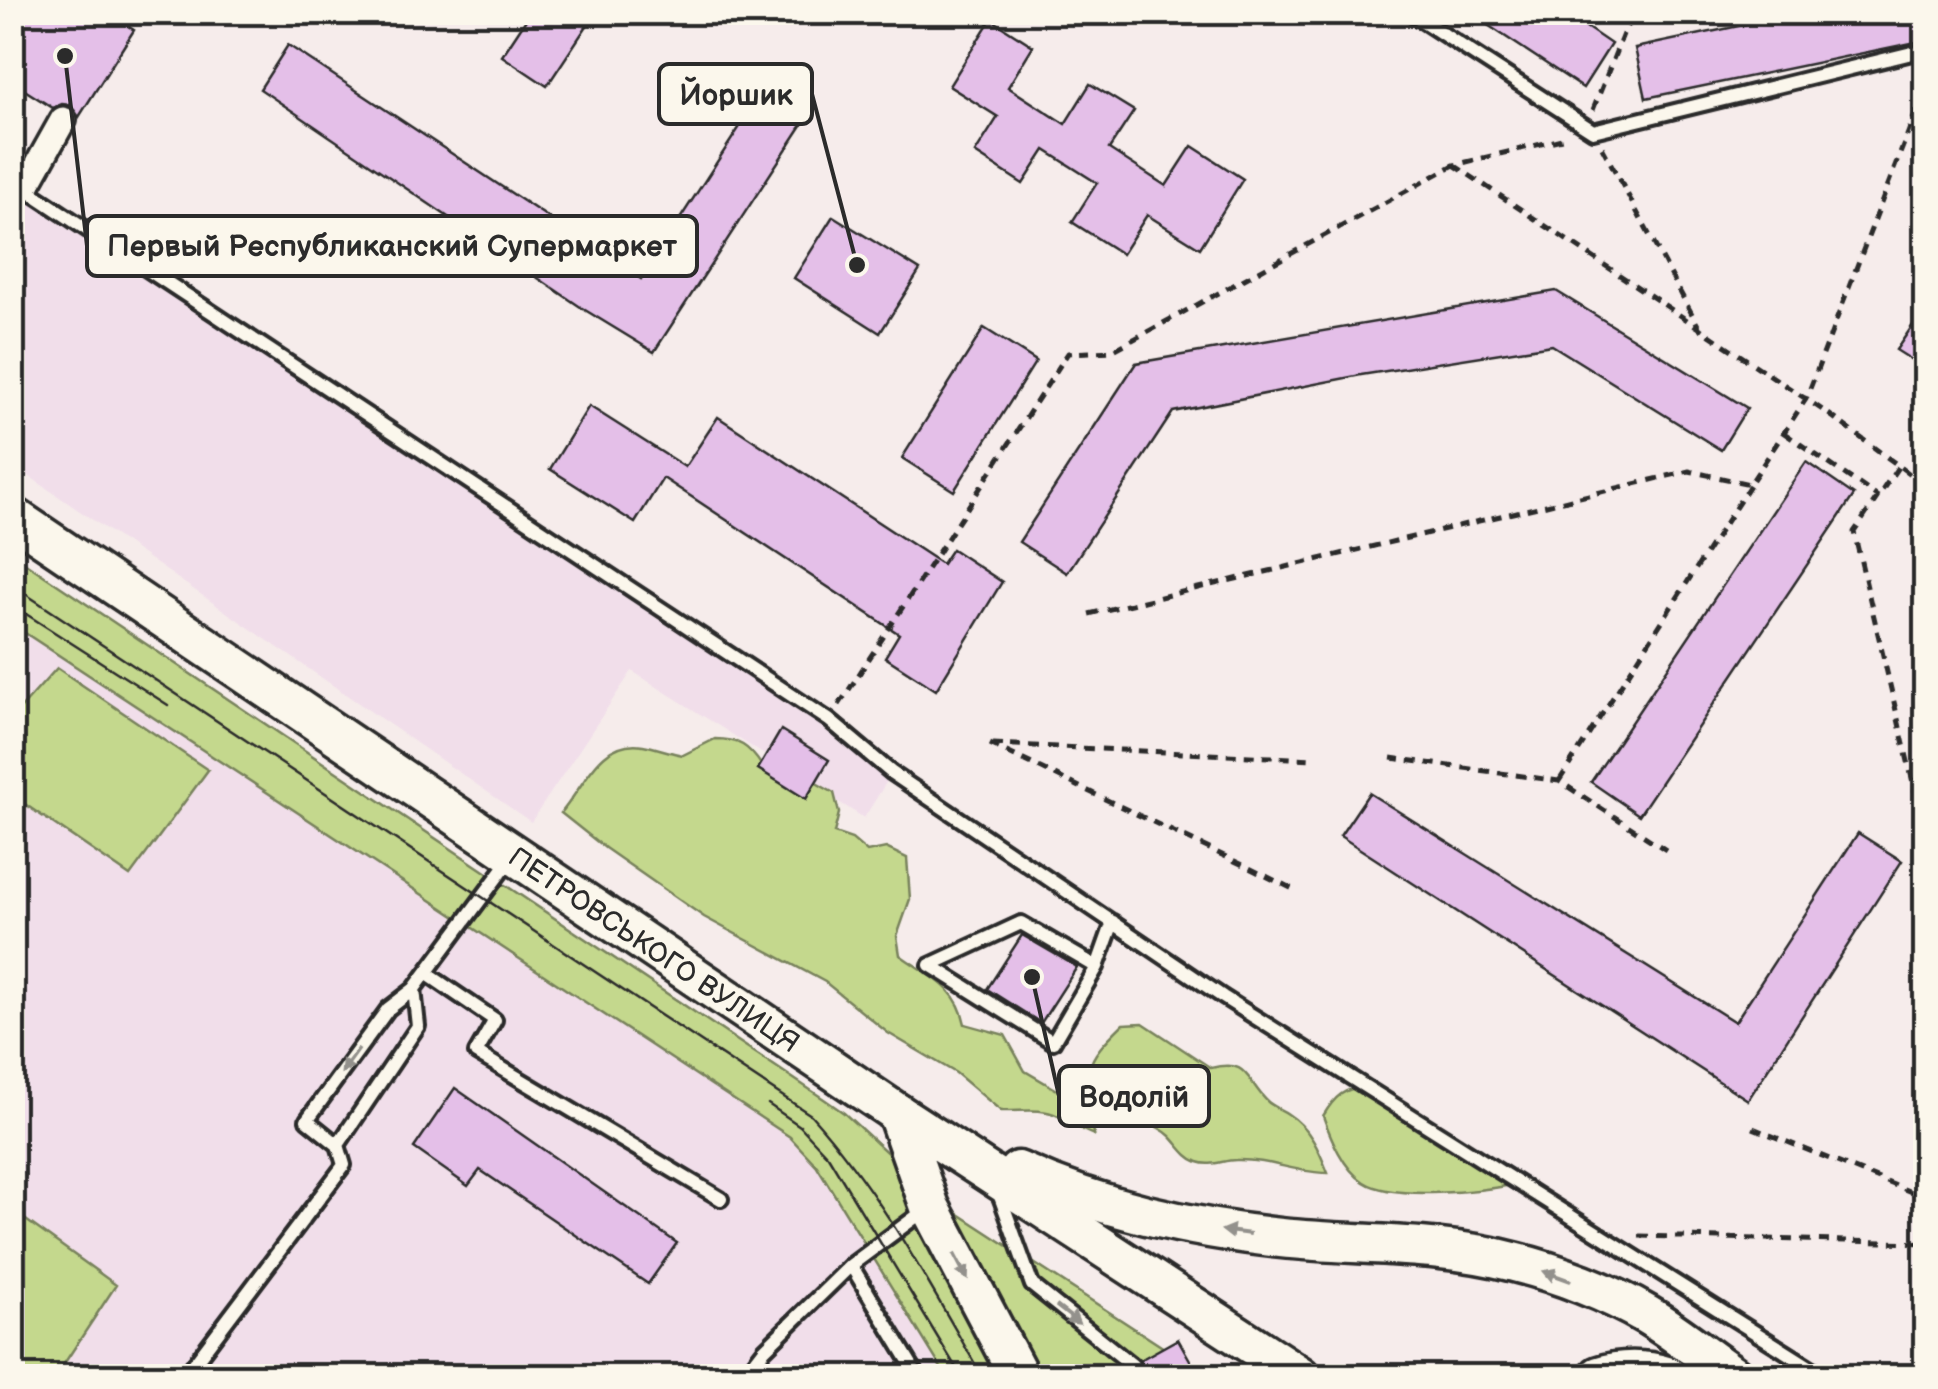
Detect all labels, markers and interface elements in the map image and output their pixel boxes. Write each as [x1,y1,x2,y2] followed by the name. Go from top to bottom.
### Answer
[659,64,812,124] callout: Йоршик
[679,76,794,114] text: Йоршик
[87,216,697,276] callout: Первый Республиканский Супермаркет
[107,229,678,265] text: Первый Республиканский Супермаркет
[502,841,805,1060] street label: ПЕТРОВСЬКОГО ВУЛИЦЯ
[341,1048,360,1074] one-way arrow
[1059,1066,1209,1126] callout: Водолій
[1079,1080,1189,1116] text: Водолій
[1219,1223,1251,1239] one-way arrow
[953,1253,970,1282] one-way arrow
[1541,1268,1571,1283] one-way arrow
[1055,1305,1081,1325] one-way arrow

